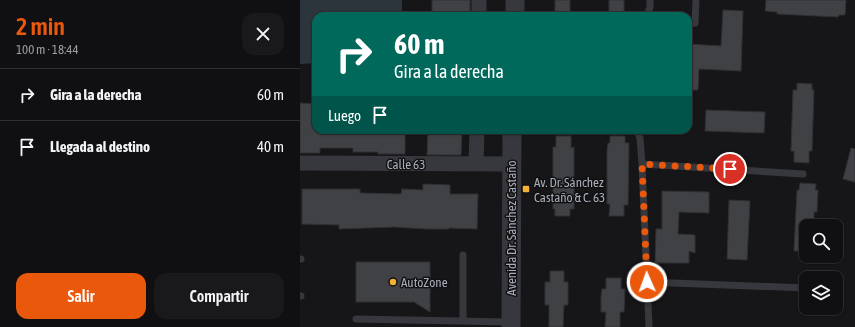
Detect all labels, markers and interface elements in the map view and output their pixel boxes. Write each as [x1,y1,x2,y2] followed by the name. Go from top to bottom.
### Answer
[16,13,65,40] text: 2 min
[242,13,284,55] button: close
[328,28,380,80] icon: right
[394,28,444,60] text: 60 m
[16,42,79,57] text: 100 m · 18:44
[394,61,504,82] text: Gira a la derecha
[16,84,38,106] icon: right
[50,86,141,103] text: Gira a la derecha
[257,86,284,103] text: 60 m
[369,104,391,126] icon: arrive
[328,107,361,124] text: Luego
[16,136,38,158] icon: arrive
[50,138,150,155] text: Llegada al destino
[257,138,284,155] text: 40 m
[713,152,747,186] pin
[387,157,425,172] street label: Calle 63
[719,158,741,180] icon: arrive
[504,160,519,296] street label: Avenida Dr. Sánchez Castaño
[534,175,605,205] place label: Av. Dr. Sánchez Castaño & C. 63
[521,184,531,194] marker: Av. Dr. Sánchez Castaño & C. 63
[799,219,843,315] map controls
[799,219,843,263] button: search
[626,261,668,303] position arrow
[799,271,843,315] button: layers
[16,273,146,319] button: Salir
[154,273,284,319] button: Compartir
[401,275,448,290] place label: AutoZone
[388,277,398,287] marker: AutoZone

